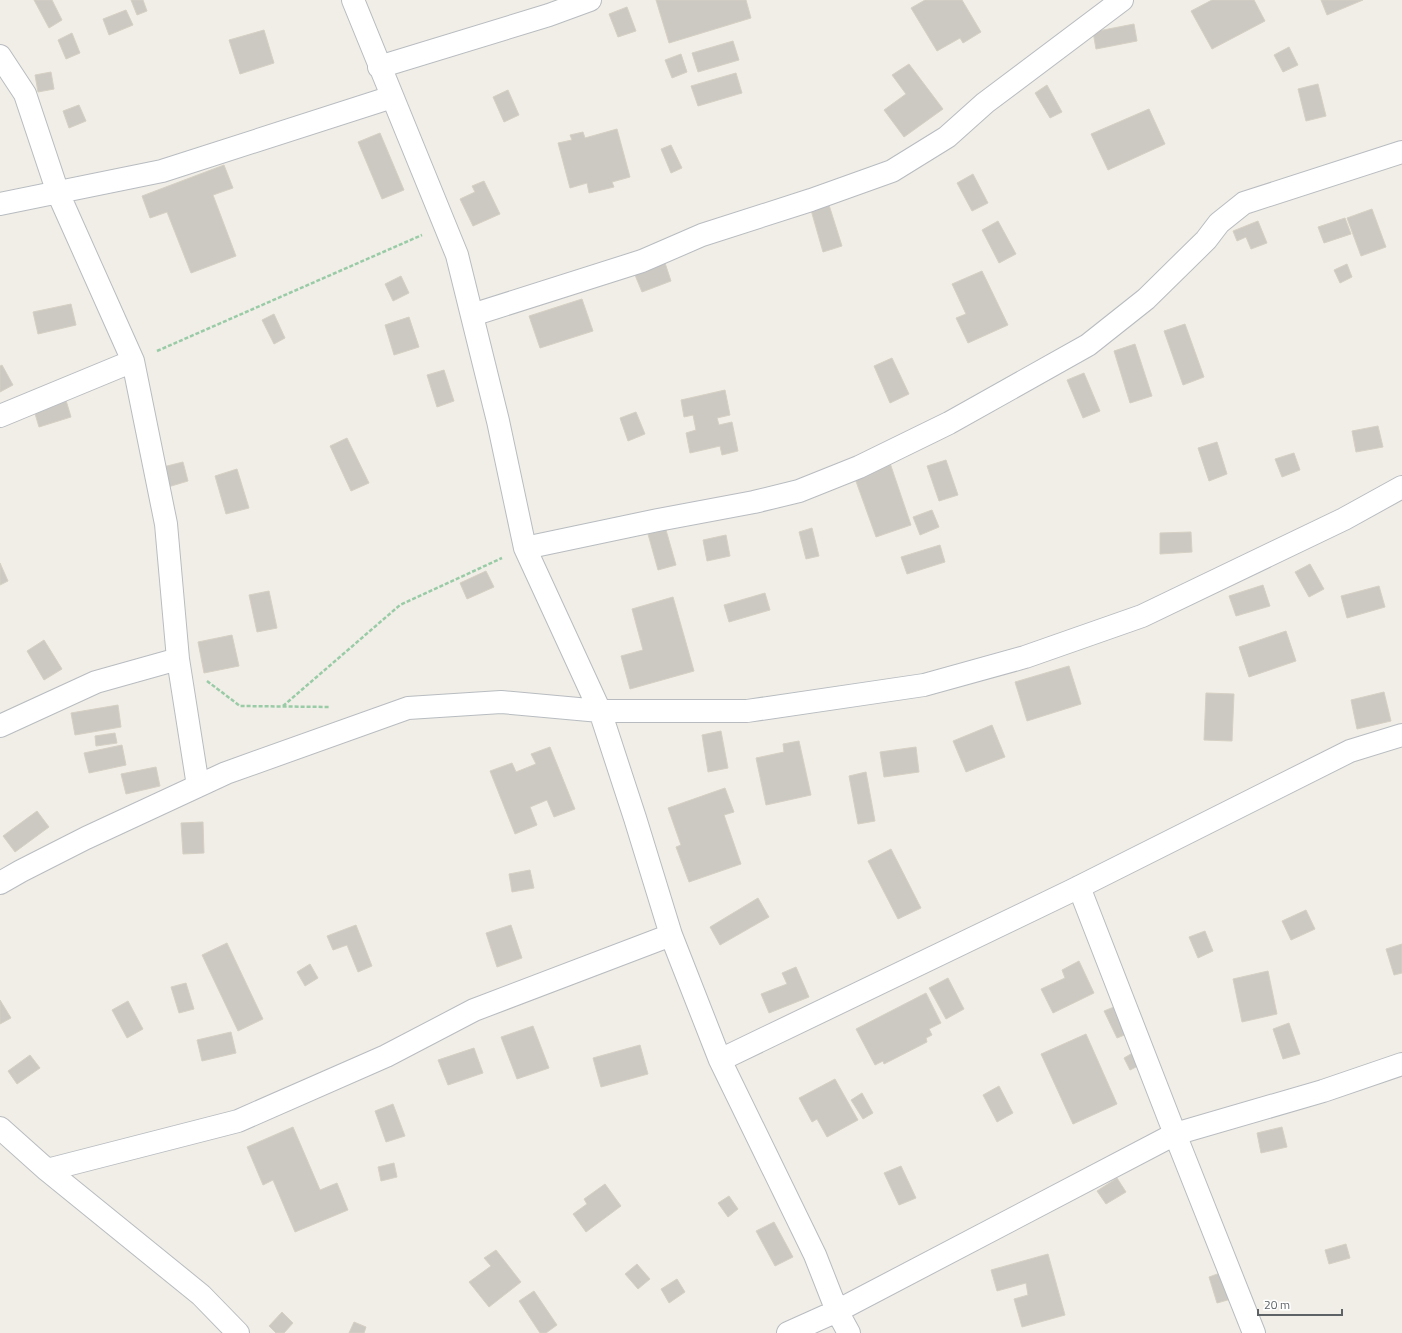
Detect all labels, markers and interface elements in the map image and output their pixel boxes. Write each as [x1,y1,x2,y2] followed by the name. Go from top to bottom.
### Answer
[1258,1291,1342,1317] scale bar
[1264,1295,1290,1314] text: 20 m

